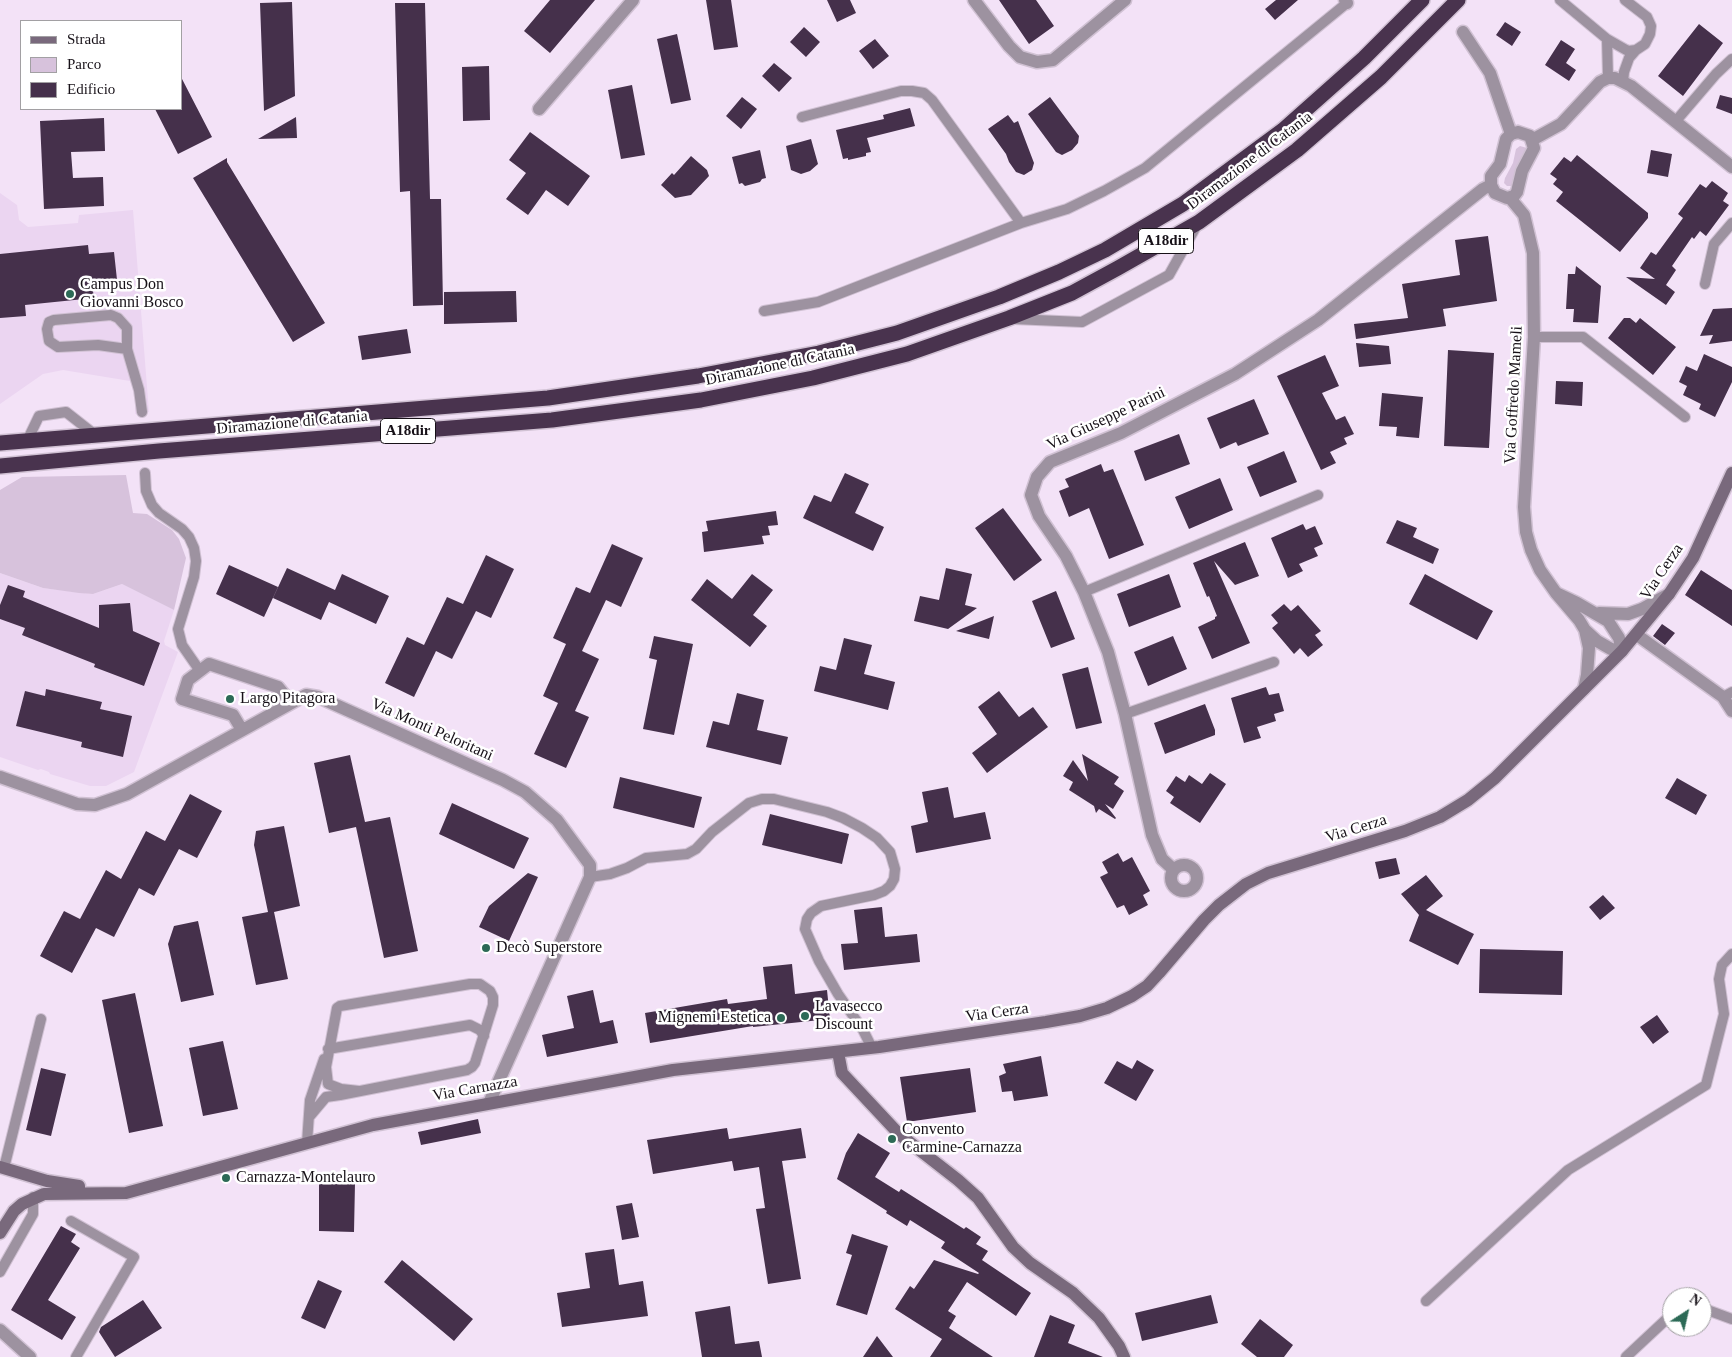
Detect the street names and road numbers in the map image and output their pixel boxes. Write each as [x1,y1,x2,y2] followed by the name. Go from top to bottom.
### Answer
[1184,108,1316,214] street label: Diramazione di Catania
[1138,228,1194,254] road number: A18dir
[1501,325,1527,465] street label: Via Goffredo Mameli
[704,340,856,390] street label: Diramazione di Catania
[1044,383,1168,455] street label: Via Giuseppe Parini
[215,407,369,439] street label: Diramazione di Catania
[380,418,436,444] road number: A18dir
[1636,540,1688,604] street label: Via Cerza
[368,694,496,766] street label: Via Monti Peloritani
[1323,811,1389,847] street label: Via Cerza
[964,999,1030,1027] street label: Via Cerza
[431,1072,519,1106] street label: Via Carnazza

